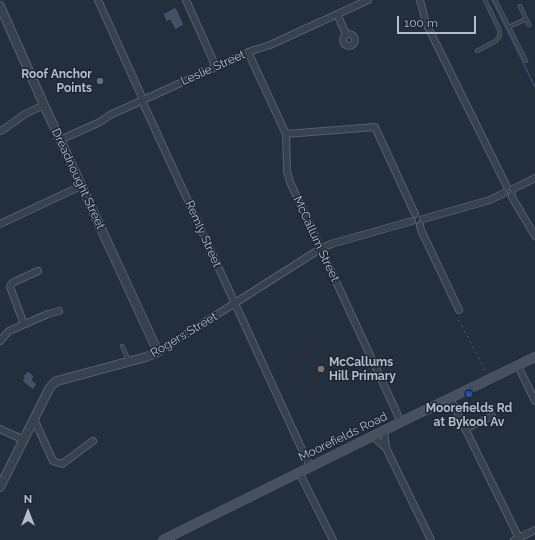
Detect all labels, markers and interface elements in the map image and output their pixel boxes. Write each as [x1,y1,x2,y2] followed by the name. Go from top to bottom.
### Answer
[399,8,478,34] scale bar
[404,16,438,30] text: 100 m
[179,47,247,89] street label: Leslie Street
[21,67,92,95] place label: Roof Anchor Points
[95,76,105,86] marker: Roof Anchor Points
[48,126,108,232] street label: Dreadnought Street
[290,194,342,284] street label: McCallum Street
[182,198,224,270] street label: Remly Street
[148,309,220,361] street label: Rogers Street
[329,355,396,383] place label: McCallums Hill Primary
[316,364,326,374] marker: McCallums Hill Primary
[464,389,474,399] marker: Moorefields Rd at Bykool Av
[426,401,512,429] place label: Moorefields Rd at Bykool Av
[296,409,390,465] street label: Moorefields Road
[8,492,48,532] north arrow
[24,493,32,506] text: N

